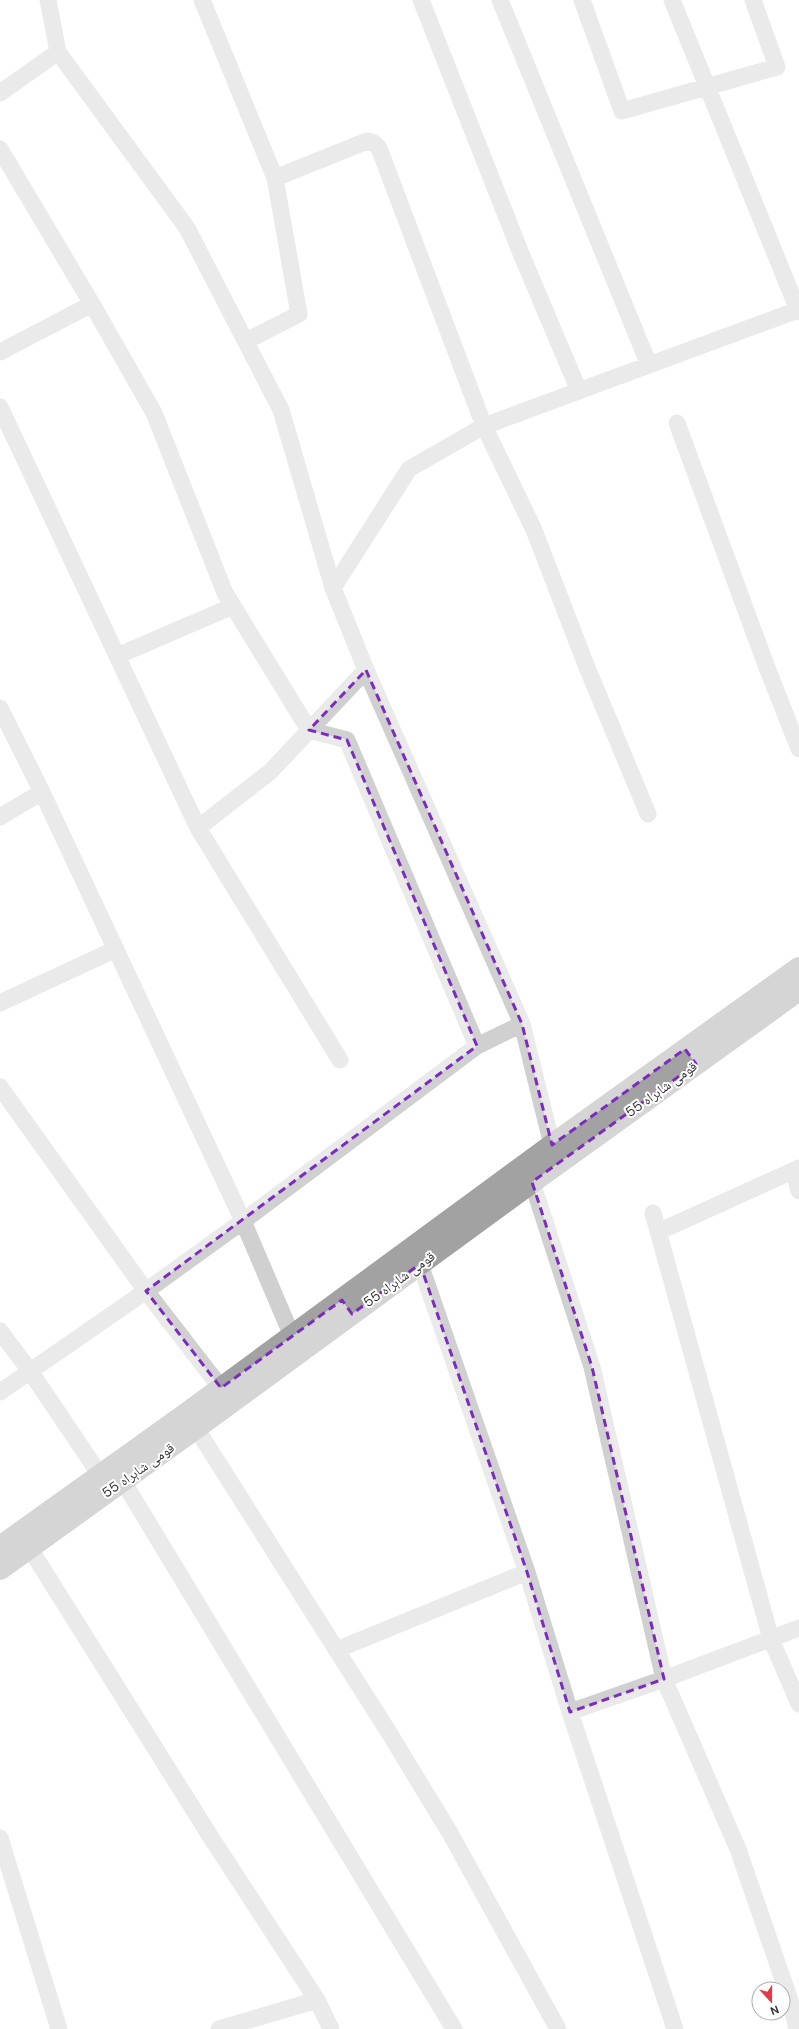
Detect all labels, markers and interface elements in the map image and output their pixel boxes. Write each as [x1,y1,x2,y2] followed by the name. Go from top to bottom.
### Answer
[622,1057,700,1121] street label: قومی شاہراہ 55
[360,1247,438,1311] street label: قومی شاہراہ 55
[98,1438,178,1502] street label: قومی شاہراہ 55
[751,1981,791,2021] north arrow
[768,2002,781,2018] text: N

